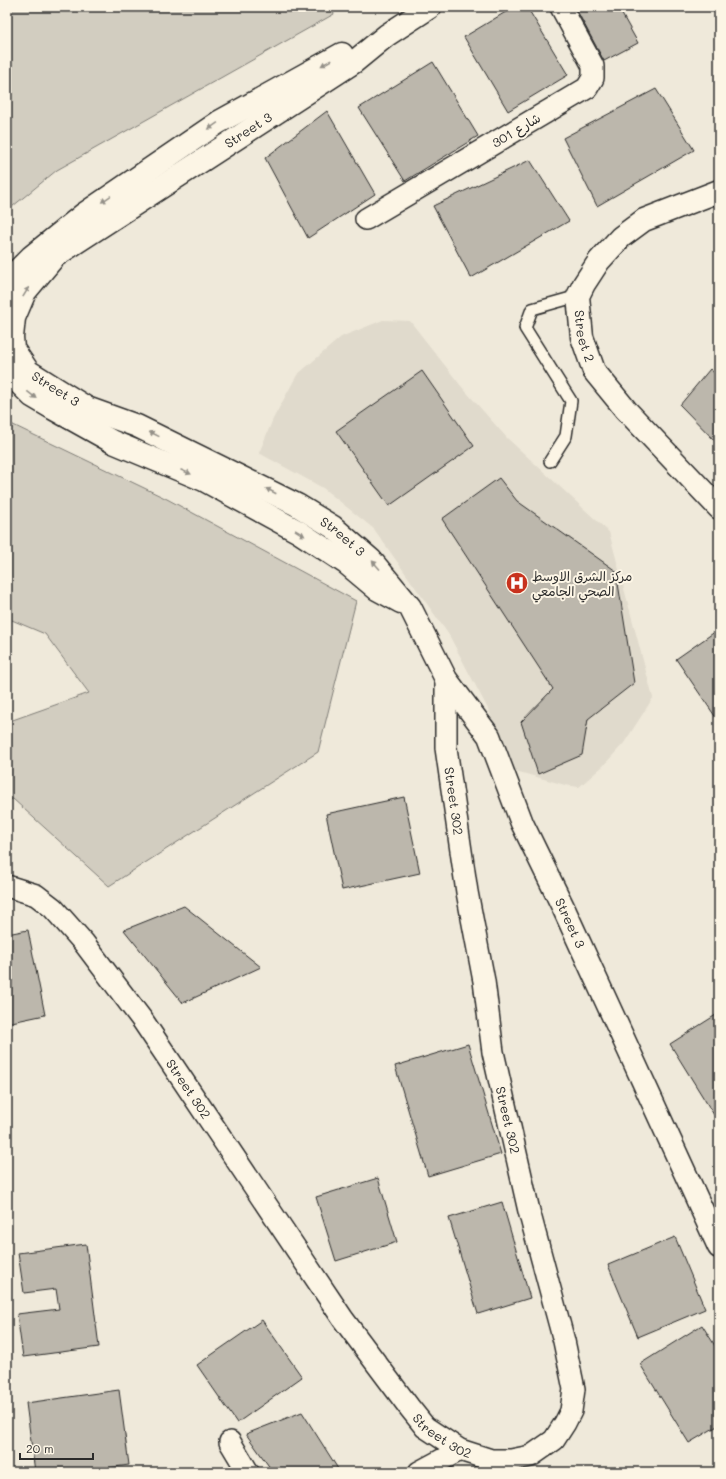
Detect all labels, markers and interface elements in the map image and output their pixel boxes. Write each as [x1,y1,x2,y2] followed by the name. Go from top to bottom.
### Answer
[320,59,332,66] one-way arrow
[221,108,275,151] street label: Street 3
[488,108,544,152] street label: شارع 301
[208,122,218,130] one-way arrow
[100,195,111,203] one-way arrow
[22,287,30,297] one-way arrow
[571,309,599,364] street label: Street 2
[29,367,83,410] street label: Street 3
[27,391,38,400] one-way arrow
[148,431,160,437] one-way arrow
[180,469,191,475] one-way arrow
[265,488,276,494] one-way arrow
[317,512,369,559] street label: Street 3
[295,529,305,537] one-way arrow
[372,560,381,571] one-way arrow
[532,567,632,603] place label: مركز الشرق الاوسط الصحي الجامعي
[504,570,530,596] hospital icon: مركز الشرق الاوسط الصحي الجامعي
[441,766,468,836] street label: Street 302
[552,895,590,951] street label: Street 3
[163,1055,215,1122] street label: Street 302
[493,1085,524,1155] street label: Street 302
[409,1410,474,1461] street label: Street 302
[20,1435,93,1461] scale bar
[26,1440,54,1456] text: 20 m

